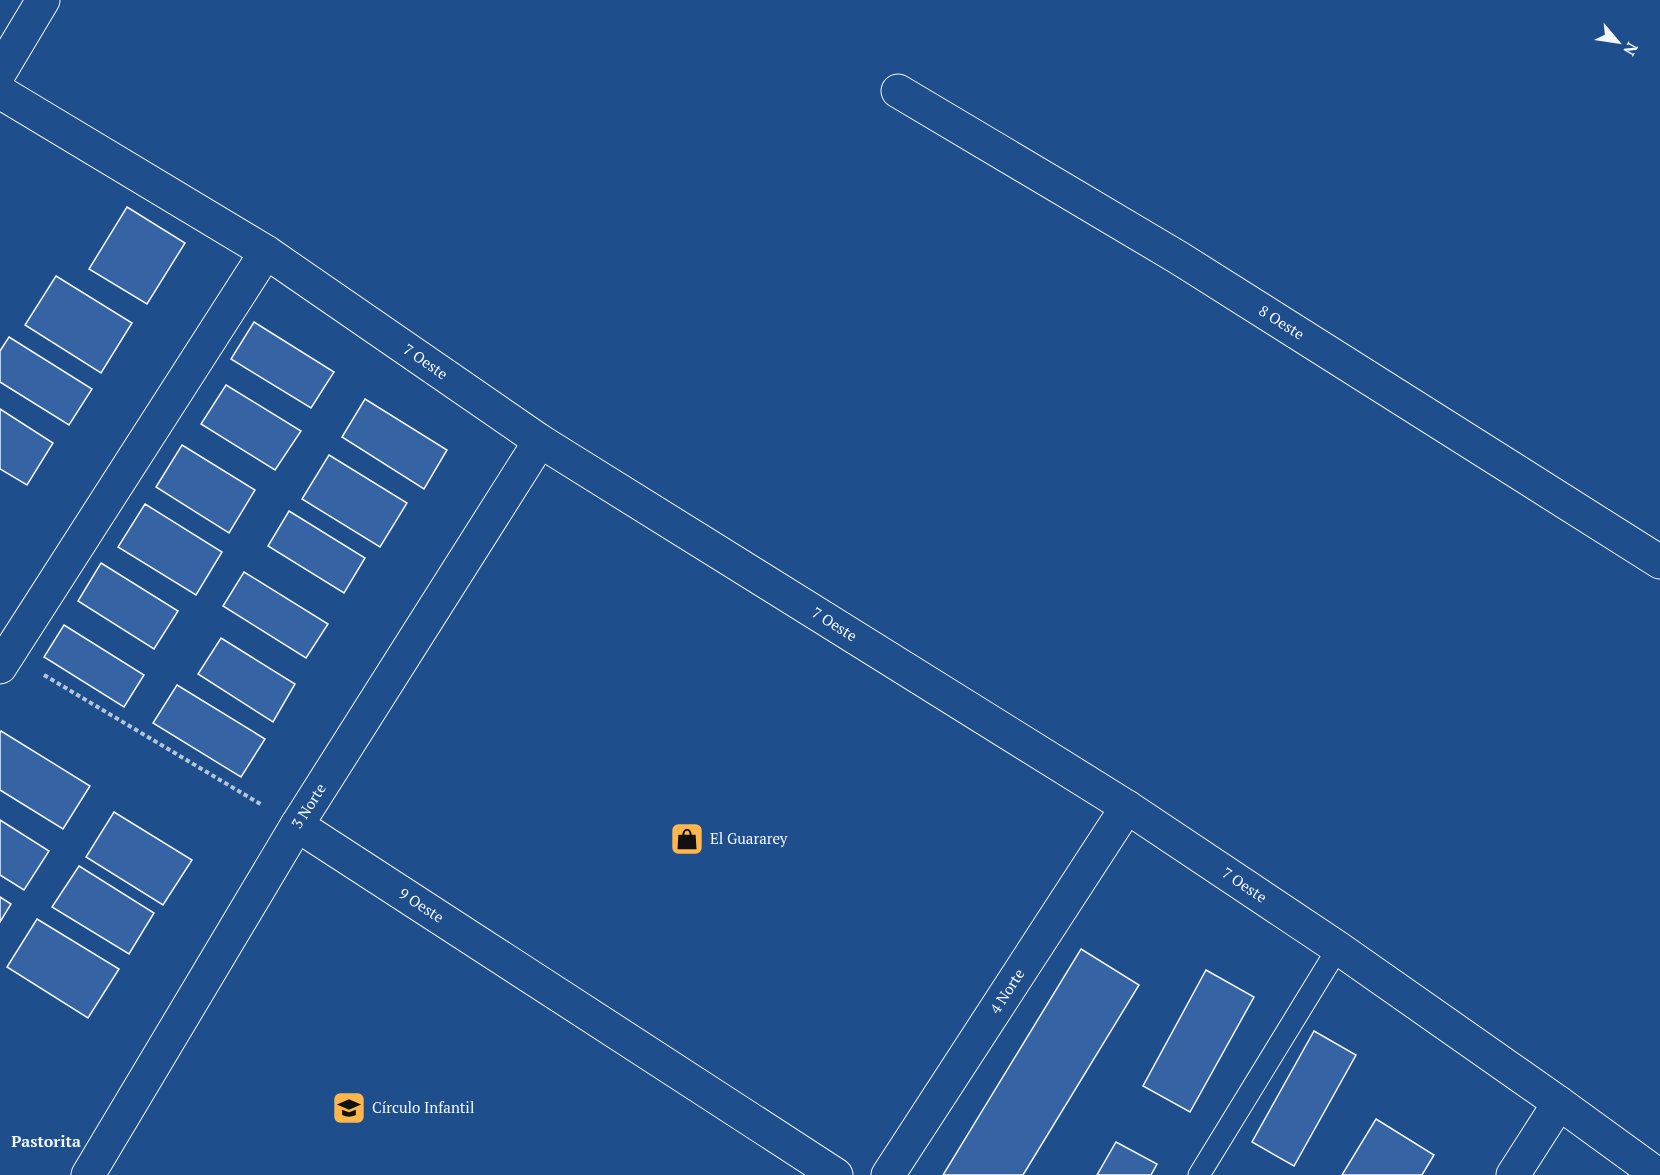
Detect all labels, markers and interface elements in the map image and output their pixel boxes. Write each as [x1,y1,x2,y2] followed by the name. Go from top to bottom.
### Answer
[1588,12,1648,72] north arrow
[1619,39,1644,60] text: N
[1255,300,1308,344] street label: 8 Oeste
[400,339,452,384] street label: 7 Oeste
[808,602,861,645] street label: 7 Oeste
[286,779,330,832] street label: 3 Norte
[669,821,705,857] shop icon: El Guararey
[710,828,788,848] place label: El Guararey
[1218,862,1271,907] street label: 7 Oeste
[395,883,448,927] street label: 9 Oeste
[984,964,1028,1017] street label: 4 Norte
[331,1090,367,1126] school or university icon: Círculo Infantil
[372,1097,474,1117] place label: Círculo Infantil
[11,1130,81,1152] district label: Pastorita

